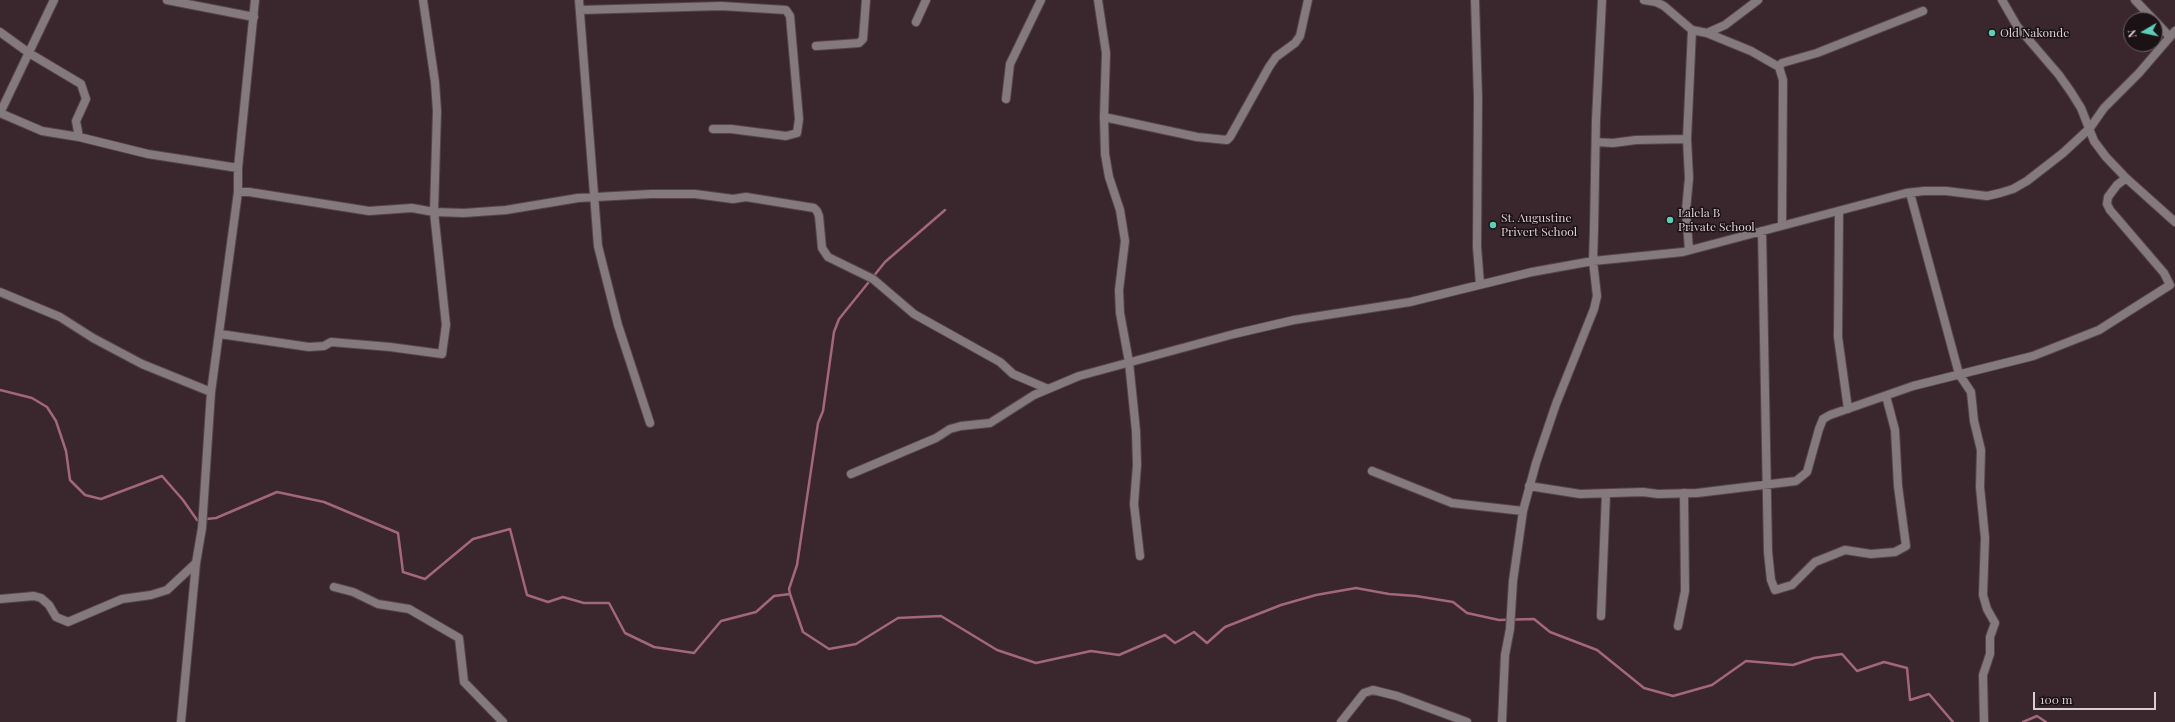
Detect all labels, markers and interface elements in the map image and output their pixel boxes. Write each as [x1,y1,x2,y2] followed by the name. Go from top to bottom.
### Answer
[2123,12,2163,52] north arrow
[2000,26,2069,40] place label: Old Nakonde
[1987,28,1997,38] marker: Old Nakonde
[2124,29,2140,39] text: N
[1678,206,1755,234] place label: Lalela B Private School
[1501,211,1577,239] place label: St. Augustine Privert School
[1665,215,1675,225] marker: Lalela B Private School
[1488,220,1498,230] marker: St. Augustine Privert School
[2035,684,2158,710] scale bar
[2040,691,2072,707] text: 100 m

